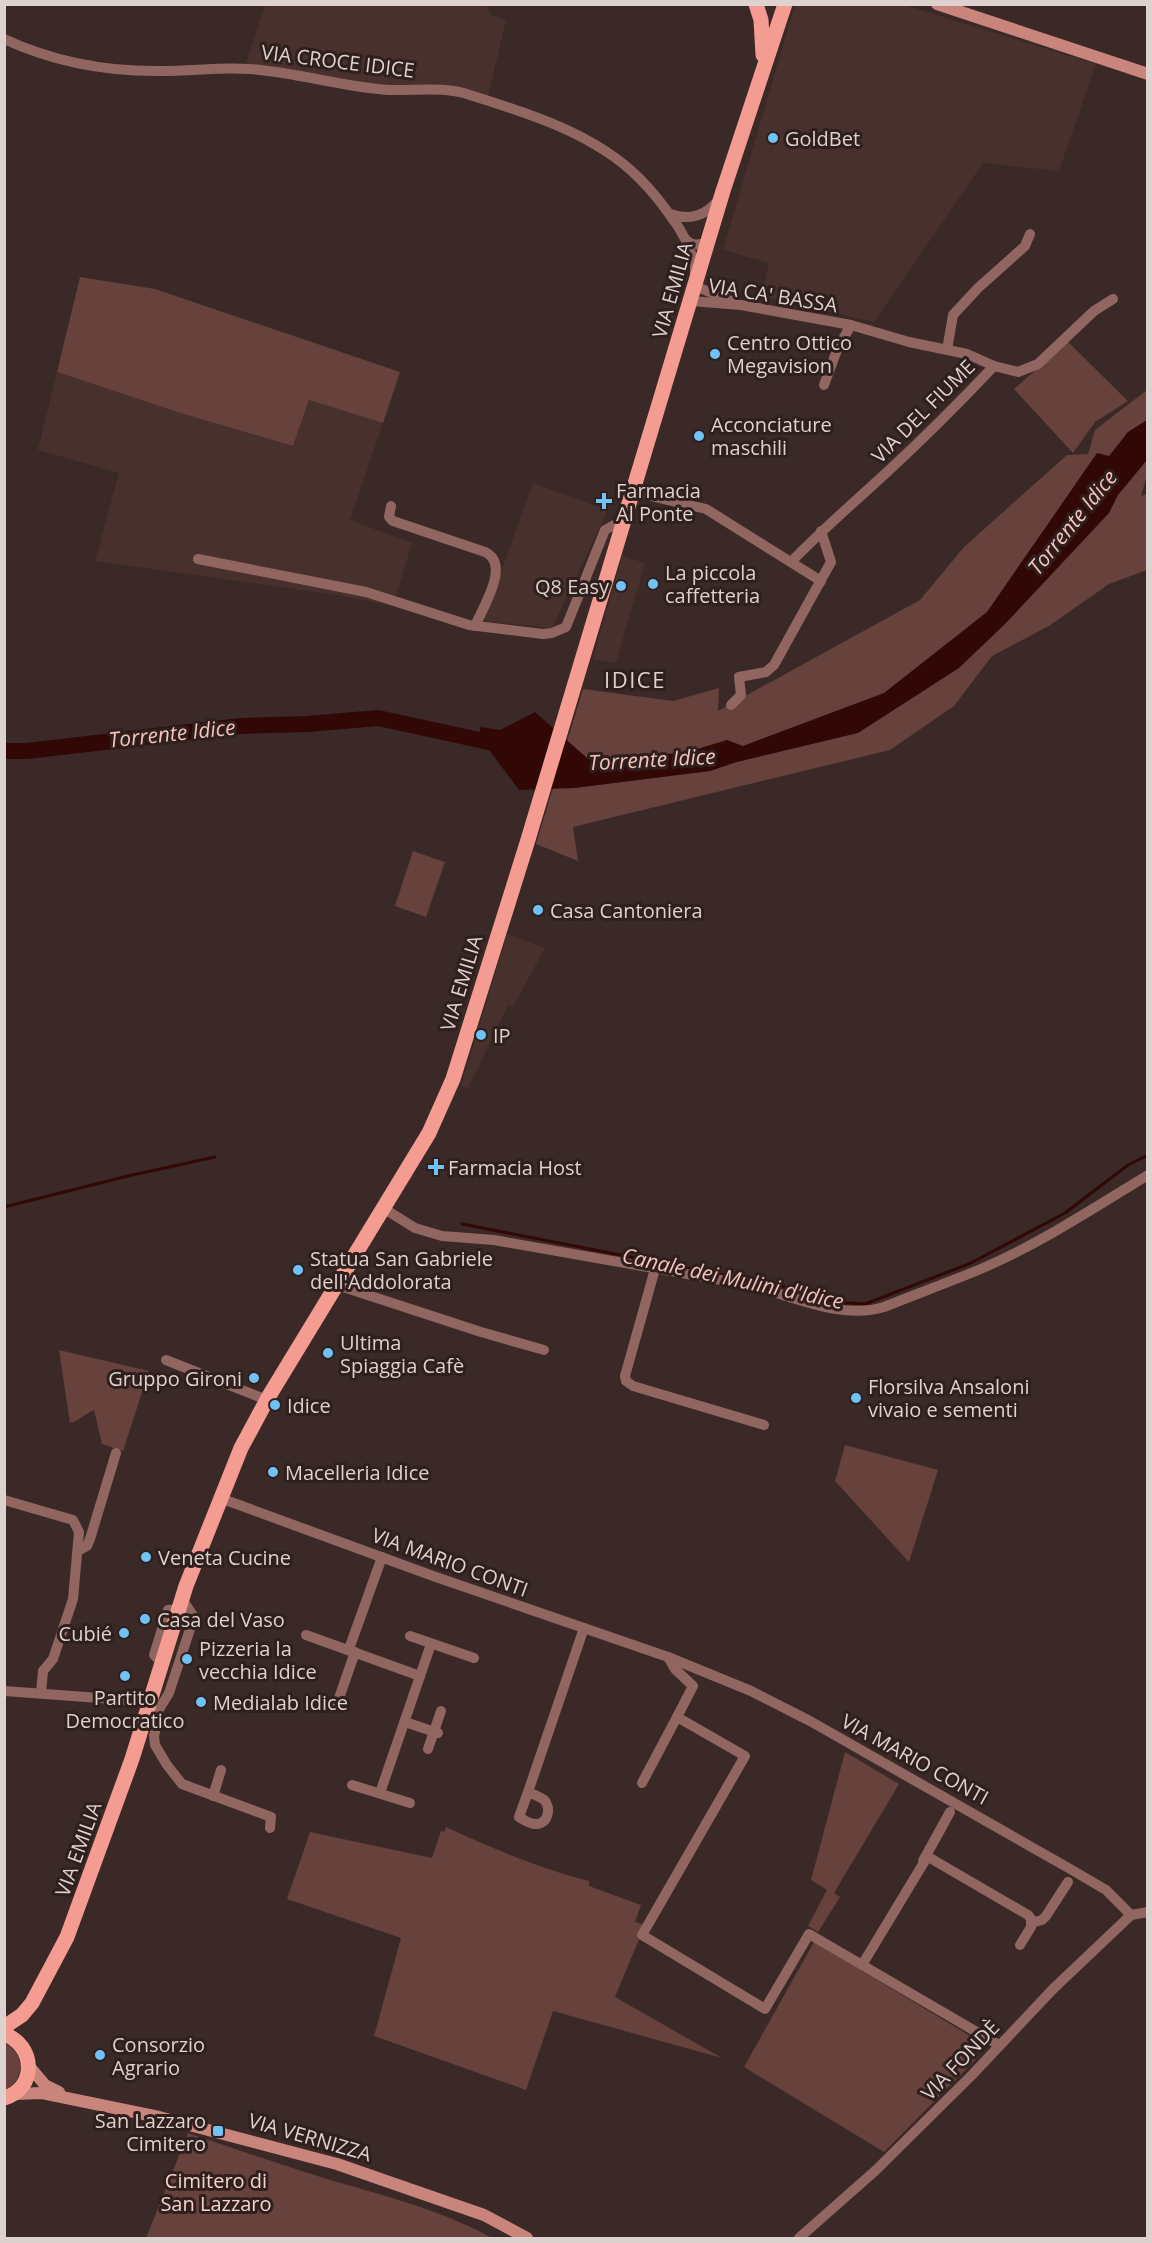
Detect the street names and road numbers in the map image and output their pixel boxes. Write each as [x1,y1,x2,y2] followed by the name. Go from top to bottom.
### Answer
[260,38,416,84] street label: VIA CROCE IDICE
[645,238,699,341] street label: VIA EMILIA
[707,271,840,319] street label: VIA CA' BASSA
[865,353,981,469] street label: VIA DEL FIUME
[434,932,488,1034] street label: VIA EMILIA
[368,1521,532,1603] street label: VIA MARIO CONTI
[837,1707,993,1811] street label: VIA MARIO CONTI
[48,1798,108,1900] street label: VIA EMILIA
[915,2014,1005,2106] street label: VIA FONDÈ
[245,2107,375,2168] street label: VIA VERNIZZA

